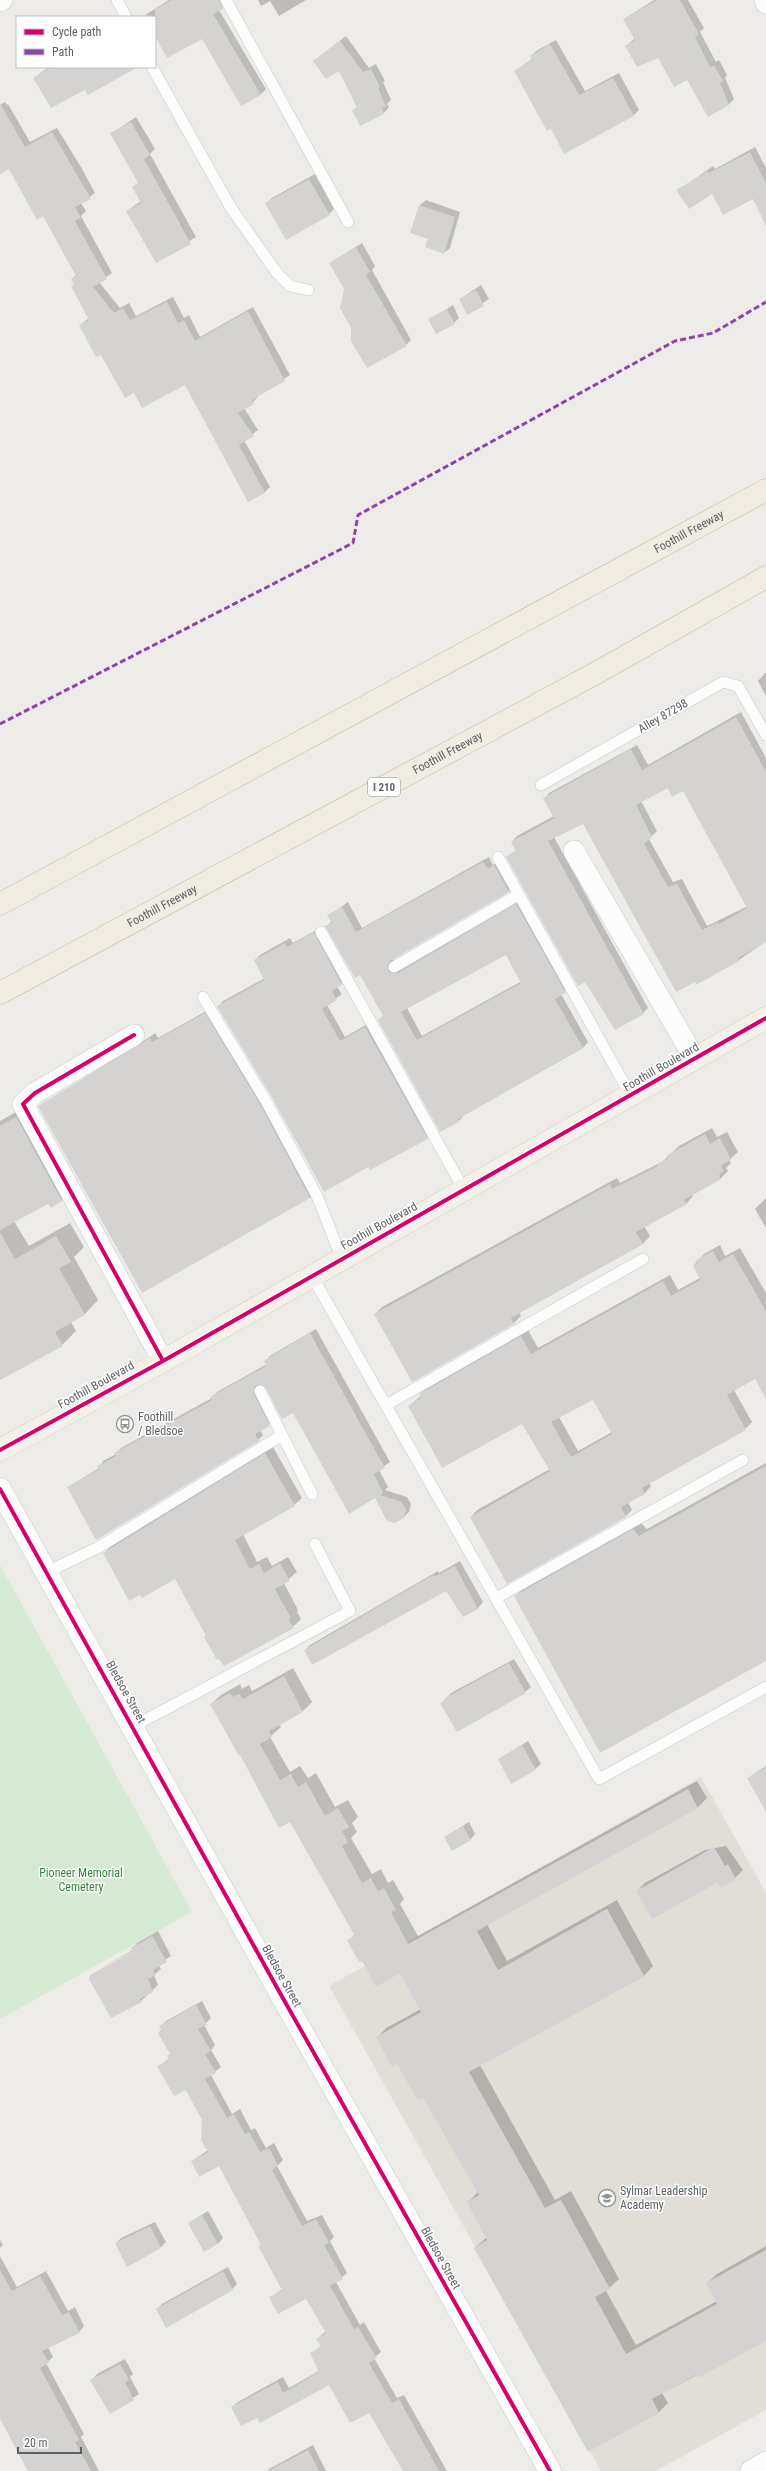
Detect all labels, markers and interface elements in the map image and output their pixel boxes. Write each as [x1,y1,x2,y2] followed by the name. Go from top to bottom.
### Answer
[16,16,156,68] legend
[52,25,102,39] text: Cycle path
[52,45,74,59] text: Path
[652,507,726,556] street label: Foothill Freeway
[636,696,691,736] street label: Alley 87298
[410,728,485,777] street label: Foothill Freeway
[368,778,400,796] road number: I 210
[125,882,199,930] street label: Foothill Freeway
[621,1040,701,1094] street label: Foothill Boulevard
[338,1199,420,1253] street label: Foothill Boulevard
[55,1358,137,1412] street label: Foothill Boulevard
[138,1410,184,1438] place label: Foothill / Bledsoe
[115,1414,135,1434] bus stop icon: Foothill / Bledsoe
[103,1658,149,1726] street label: Bledsoe Street
[39,1866,123,1894] park label: Pioneer Memorial Cemetery
[259,1942,305,2010] street label: Bledsoe Street
[620,2184,708,2212] place label: Sylmar Leadership Academy
[597,2188,617,2208] school or university icon: Sylmar Leadership Academy
[418,2224,464,2292] street label: Bledsoe Street
[18,2429,81,2455] scale bar
[24,2436,48,2450] text: 20 m

